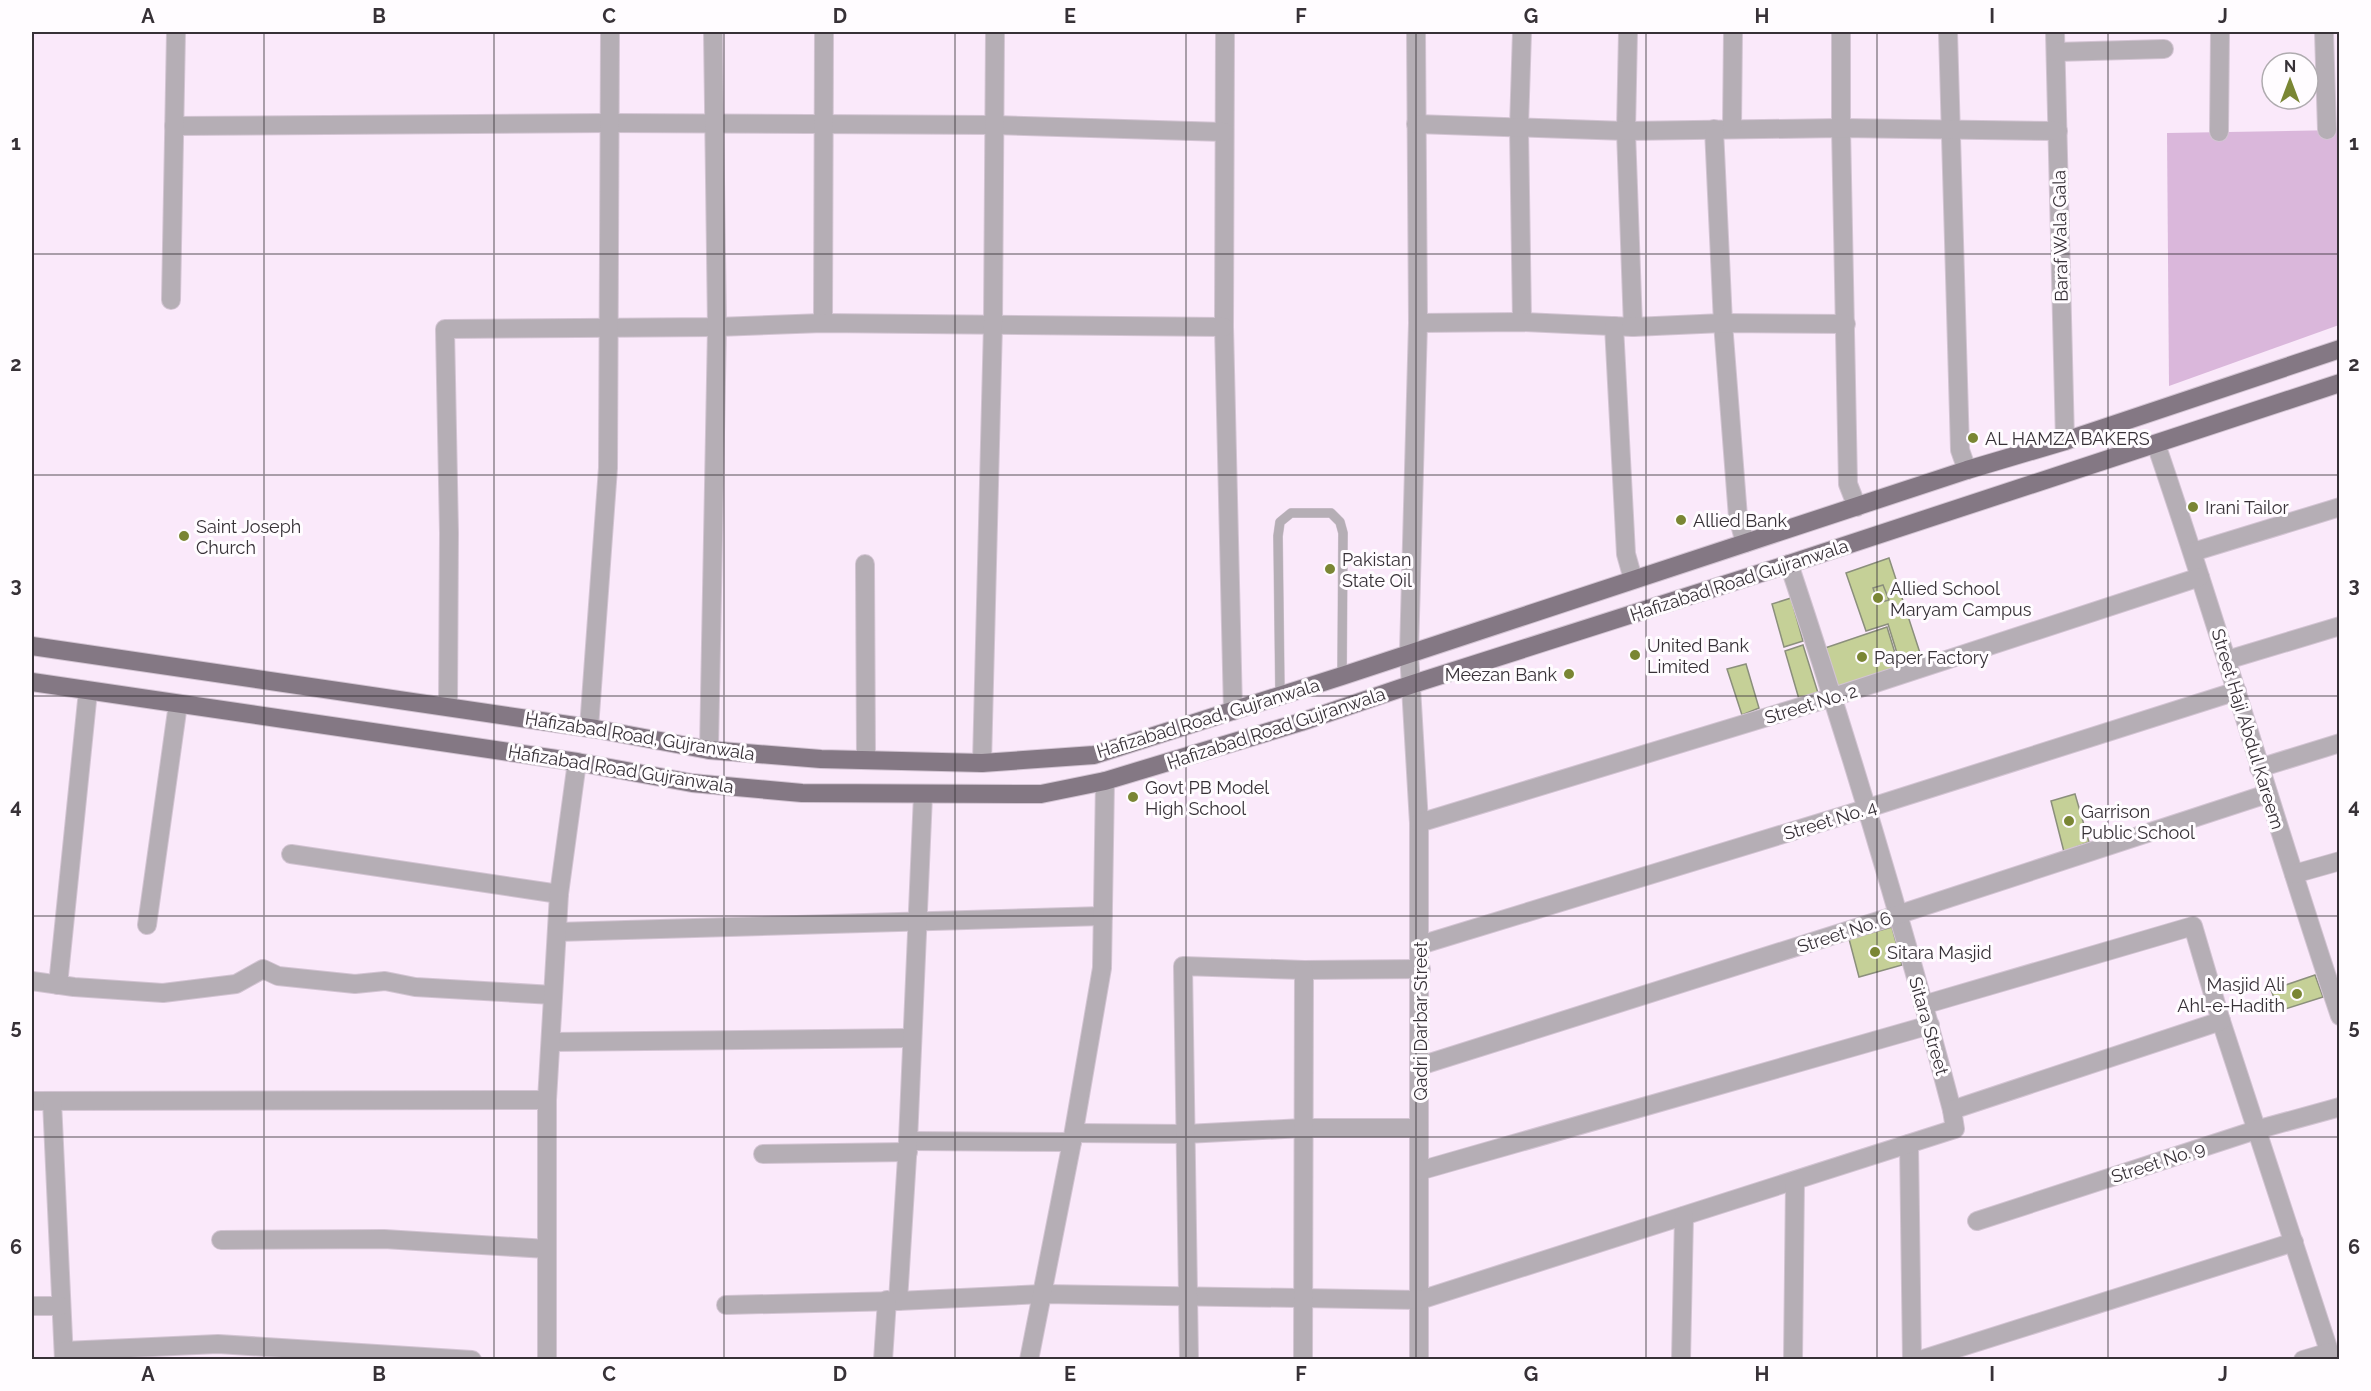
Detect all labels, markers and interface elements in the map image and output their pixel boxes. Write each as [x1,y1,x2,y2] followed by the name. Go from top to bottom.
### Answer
[141,4,155,28] text: A
[372,4,386,28] text: B
[602,4,616,28] text: C
[833,4,847,28] text: D
[1064,4,1076,28] text: E
[1295,4,1307,28] text: F
[1524,4,1538,28] text: G
[1755,4,1769,28] text: H
[1989,4,1995,28] text: I
[2218,4,2228,28] text: J
[2260,51,2320,111] north arrow
[2284,57,2296,76] text: N
[11,131,21,155] text: 1
[2349,131,2359,155] text: 1
[2048,170,2072,302] street label: Baraf Wala Gala
[10,352,22,376] text: 2
[2348,352,2360,376] text: 2
[1985,428,2150,449] place label: AL HAMZA BAKERS
[1966,431,1980,445] marker: AL HAMZA BAKERS
[2205,497,2289,518] place label: Irani Tailor
[2186,500,2200,514] marker: Irani Tailor
[1693,510,1788,531] place label: Allied Bank
[1674,513,1688,527] marker: Allied Bank
[196,516,301,558] place label: Saint Joseph Church
[177,529,191,543] marker: Saint Joseph Church
[1627,535,1851,625] street label: Hafizabad Road Gujranwala
[1342,549,1412,591] place label: Pakistan State Oil
[1323,562,1337,576] marker: Pakistan State Oil
[10,573,22,597] text: 3
[2348,573,2360,597] text: 3
[1890,578,2032,620] place label: Allied School Maryam Campus
[1871,591,1885,605] marker: Allied School Maryam Campus
[2207,626,2289,832] street label: Street Haji Abdul Kareem
[1647,635,1749,677] place label: United Bank Limited
[1874,647,1989,668] place label: Paper Factory
[1628,648,1642,662] marker: United Bank Limited
[1855,650,1869,664] marker: Paper Factory
[1445,664,1557,685] place label: Meezan Bank
[1562,667,1576,681] marker: Meezan Bank
[1094,674,1322,762] street label: Hafizabad Road, Gujranwala
[1762,680,1860,728] street label: Street No. 2
[1164,683,1388,773] street label: Hafizabad Road Gujranwala
[524,707,756,765] street label: Hafizabad Road, Gujranwala
[507,741,735,797] street label: Hafizabad Road Gujranwala
[1145,777,1269,819] place label: Govt PB Model High School
[1126,790,1140,804] marker: Govt PB Model High School
[10,794,22,818] text: 4
[2348,794,2360,818] text: 4
[1781,796,1879,844] street label: Street No. 4
[2081,801,2195,843] place label: Garrison Public School
[2062,814,2076,828] marker: Garrison Public School
[1794,907,1894,957] street label: Street No. 6
[1410,941,1431,1101] street label: Qadri Darbar Street
[1887,942,1992,963] place label: Sitara Masjid
[1868,945,1882,959] marker: Sitara Masjid
[1905,974,1953,1078] street label: Sitara Street
[2177,974,2285,1016] place label: Masjid Ali Ahl-e-Hadith
[2290,987,2304,1001] marker: Masjid Ali Ahl-e-Hadith
[10,1015,22,1039] text: 5
[2348,1015,2360,1039] text: 5
[2109,1137,2207,1187] street label: Street No. 9
[10,1235,22,1259] text: 6
[2348,1235,2360,1259] text: 6
[141,1362,155,1386] text: A
[372,1362,386,1386] text: B
[602,1362,616,1386] text: C
[833,1362,847,1386] text: D
[1064,1362,1076,1386] text: E
[1295,1362,1307,1386] text: F
[1524,1362,1538,1386] text: G
[1755,1362,1769,1386] text: H
[1989,1362,1995,1386] text: I
[2218,1362,2228,1386] text: J

